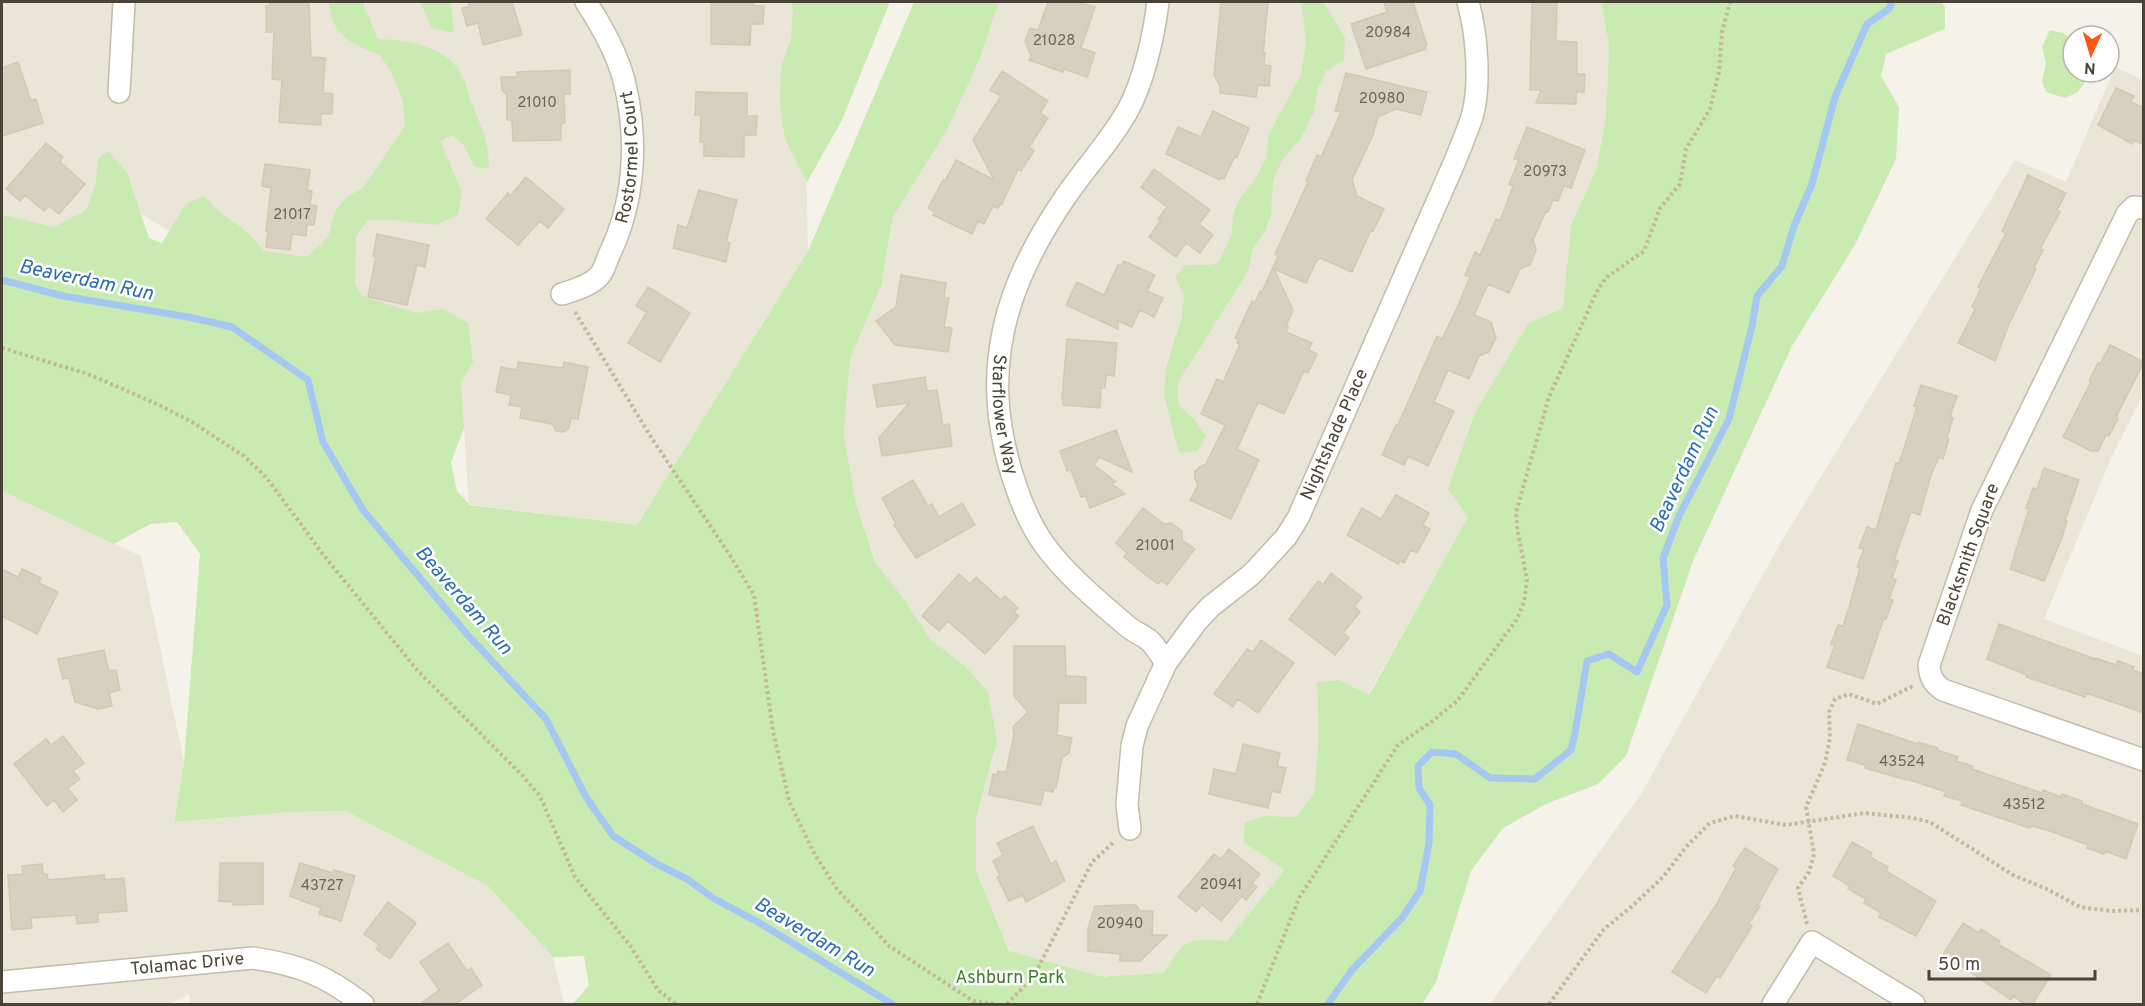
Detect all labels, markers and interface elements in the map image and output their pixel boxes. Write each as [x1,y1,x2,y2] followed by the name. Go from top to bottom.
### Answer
[1365,24,1411,43] house number: 20984
[2061,24,2121,84] north arrow
[1033,32,1075,51] house number: 21028
[2084,57,2097,77] text: N
[611,89,644,226] street label: Rostormel Court
[1359,90,1405,109] house number: 20980
[517,94,557,113] house number: 21010
[1523,163,1567,182] house number: 20973
[273,206,311,225] house number: 21017
[17,254,156,308] water label: Beaverdam Run
[986,353,1023,478] street label: Starflower Way
[1296,365,1374,504] street label: Nightshade Place
[1644,403,1726,537] water label: Beaverdam Run
[1932,480,2006,630] street label: Blacksmith Square
[1135,537,1175,556] house number: 21001
[408,541,518,661] water label: Beaverdam Run
[1879,753,1925,772] house number: 43524
[2003,796,2045,815] house number: 43512
[1200,876,1242,895] house number: 20941
[301,877,343,896] house number: 43727
[749,892,879,984] water label: Beaverdam Run
[1097,915,1143,934] house number: 20940
[1929,943,2096,981] scale bar
[129,947,245,981] street label: Tolamac Drive
[1938,954,1980,977] text: 50 m
[955,967,1065,990] park label: Ashburn Park

